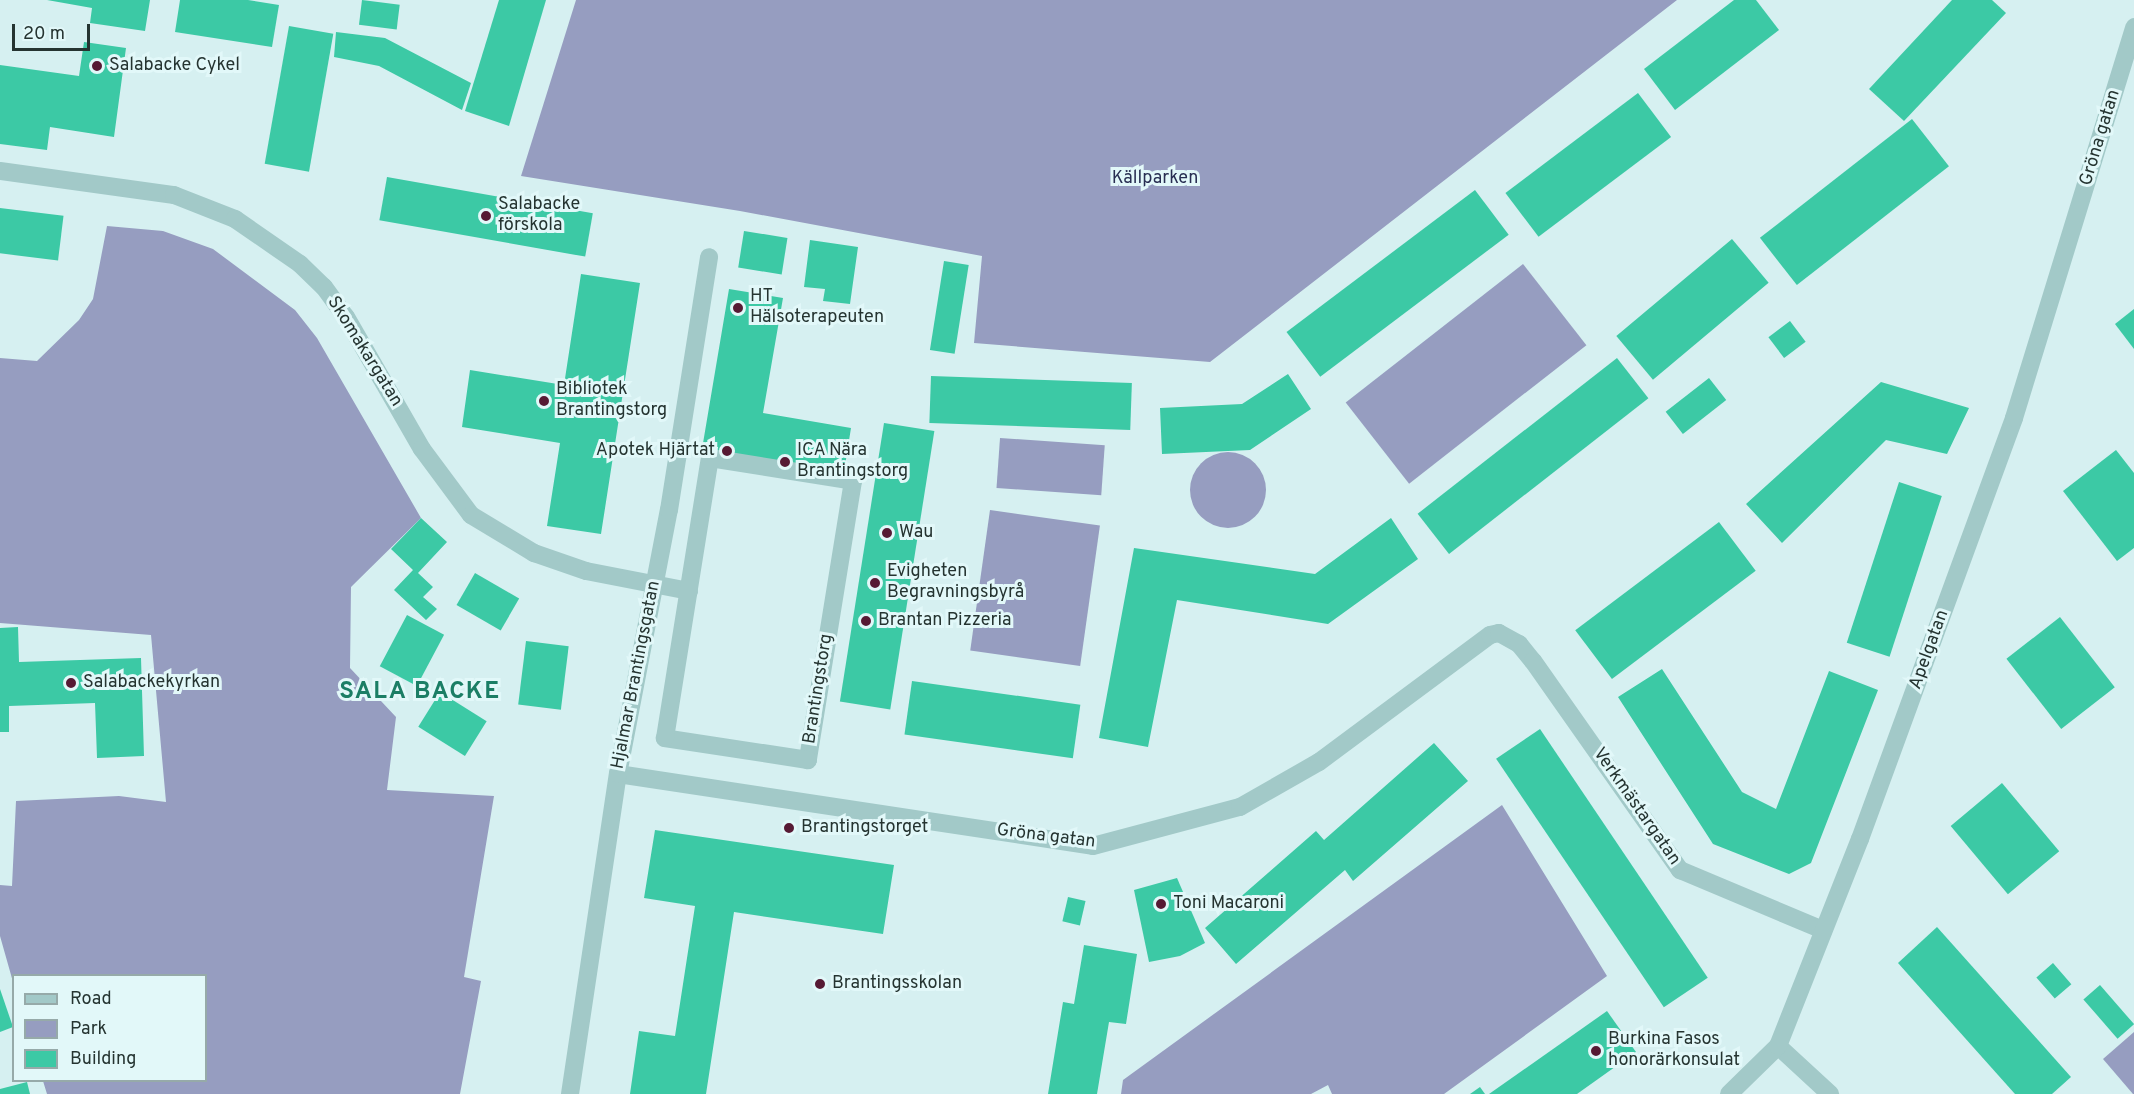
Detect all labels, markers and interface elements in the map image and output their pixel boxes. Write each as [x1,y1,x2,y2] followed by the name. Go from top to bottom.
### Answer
[15,12,93,50] scale bar
[23,23,65,46] text: 20 m
[109,55,240,77] place label: Salabacke Cykel
[90,59,104,73] marker: Salabacke Cykel
[2076,87,2126,189] street label: Gröna gatan
[1112,168,1198,190] park label: Källparken
[498,195,580,238] place label: Salabacke förskola
[479,209,493,223] marker: Salabacke förskola
[750,287,884,330] place label: HT Hälsoterapeuten
[321,293,407,411] street label: Skomakargatan
[731,301,745,315] marker: HT Hälsoterapeuten
[556,380,667,422] place label: Bibliotek Brantingstorg
[537,394,551,408] marker: Bibliotek Brantingstorg
[596,440,715,462] place label: Apotek Hjärtat
[797,441,908,484] place label: ICA Nära Brantingstorg
[720,444,734,458] marker: Apotek Hjärtat
[778,455,792,469] marker: ICA Nära Brantingstorg
[899,522,933,544] place label: Wau
[880,526,894,540] marker: Wau
[887,562,1024,604] place label: Evigheten Begravningsbyrå
[868,576,882,590] marker: Evigheten Begravningsbyrå
[608,579,666,771] street label: Hjalmar Brantingsgatan
[1906,607,1954,693] street label: Apelgatan
[878,610,1011,632] place label: Brantan Pizzeria
[859,614,873,628] marker: Brantan Pizzeria
[800,632,838,746] street label: Brantingstorg
[83,672,220,694] place label: Salabackekyrkan
[64,676,78,690] marker: Salabackekyrkan
[339,679,501,707] district label: SALA BACKE
[1588,744,1684,870] street label: Verkmästargatan
[801,817,928,839] place label: Brantingstorget
[995,820,1097,854] street label: Gröna gatan
[782,821,796,835] marker: Brantingstorget
[1173,893,1284,915] place label: Toni Macaroni
[1154,897,1168,911] marker: Toni Macaroni
[832,973,962,995] place label: Brantingsskolan
[12,974,207,1082] legend
[813,977,827,991] marker: Brantingsskolan
[70,988,112,1011] text: Road
[70,1018,107,1041] text: Park
[1608,1030,1740,1072] place label: Burkina Fasos honorärkonsulat
[1589,1044,1603,1058] marker: Burkina Fasos honorärkonsulat
[70,1048,136,1071] text: Building

